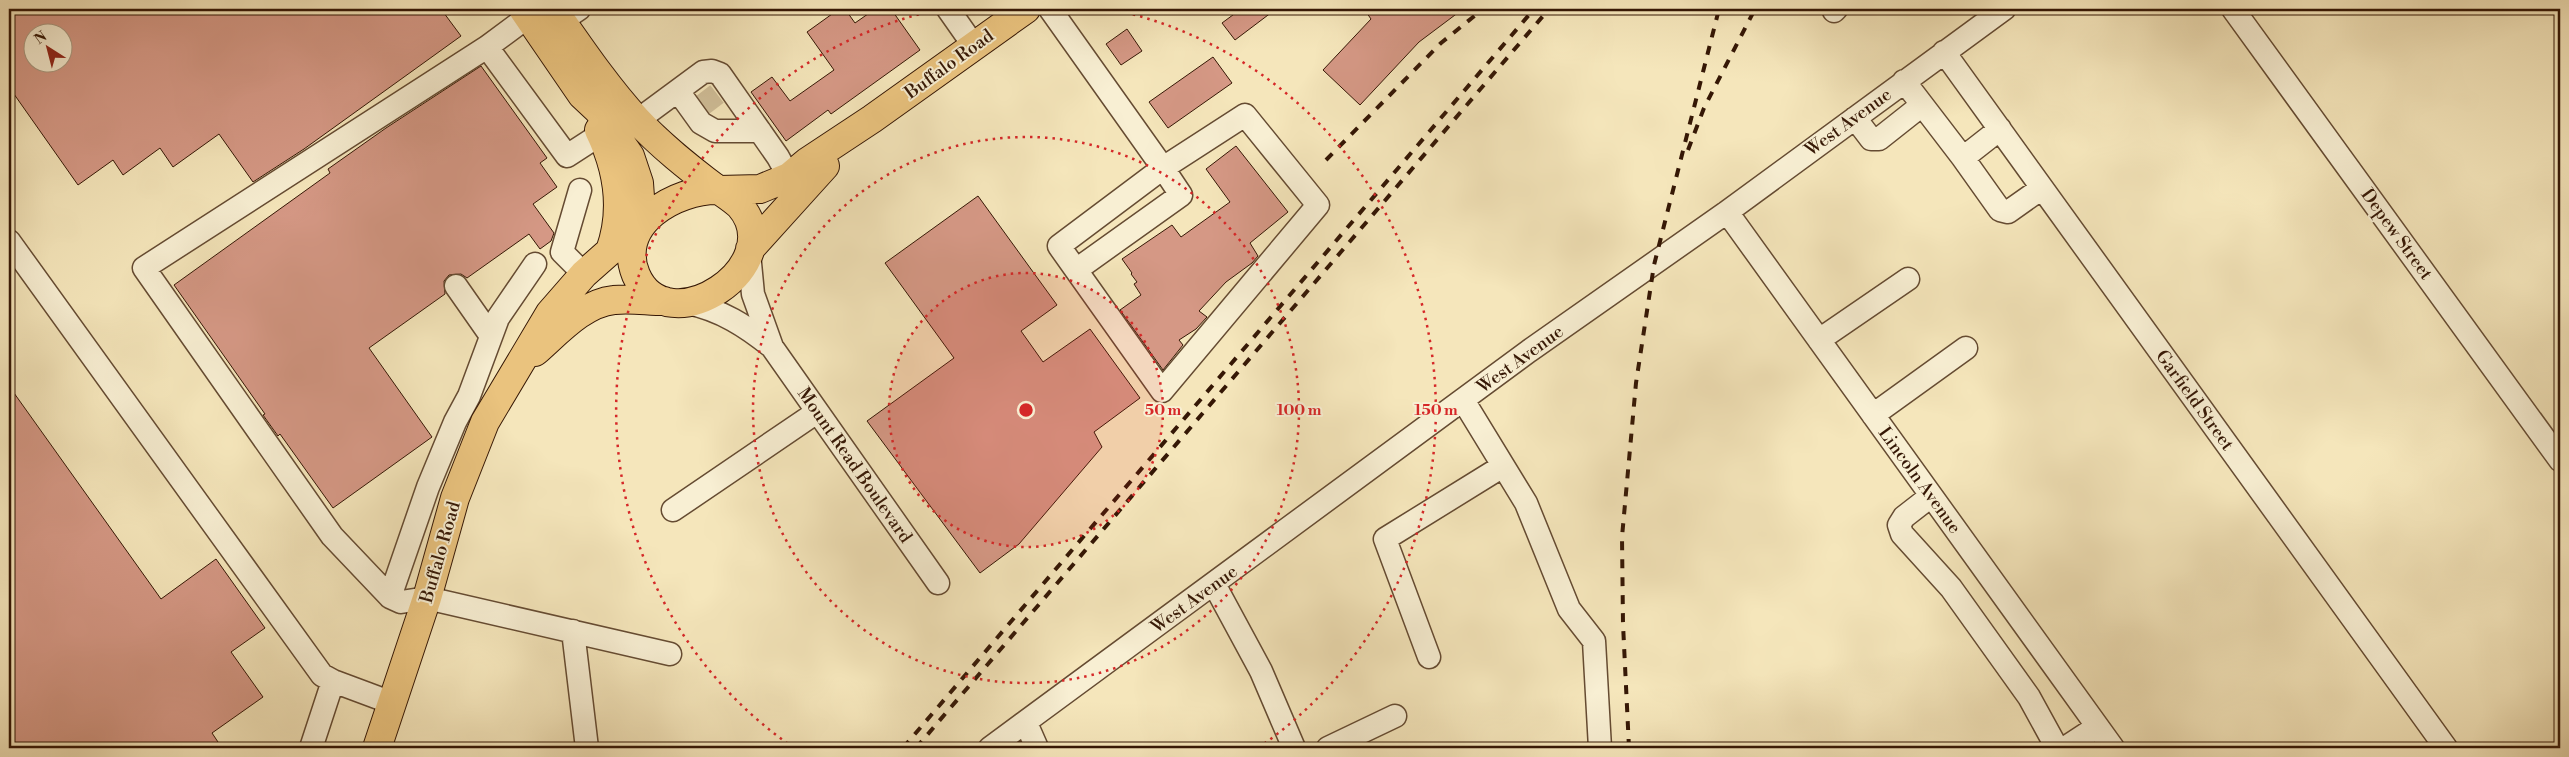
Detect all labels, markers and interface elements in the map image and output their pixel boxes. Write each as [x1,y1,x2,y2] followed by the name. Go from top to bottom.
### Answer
[22,22,72,72] north arrow
[899,24,999,105] street label: Buffalo Road
[31,28,51,49] text: N
[1800,83,1896,162] street label: West Avenue
[2356,184,2438,285] street label: Depew Street
[1472,320,1568,399] street label: West Avenue
[2150,345,2239,456] street label: Garfield Street
[792,383,917,548] street label: Mount Read Boulevard
[1017,401,1035,419] centre of rings
[1145,401,1181,420] text: 50 m
[1277,401,1322,420] text: 100 m
[1414,401,1458,420] text: 150 m
[1873,422,1966,538] street label: Lincoln Avenue
[415,498,466,607] street label: Buffalo Road
[1146,560,1242,639] street label: West Avenue

